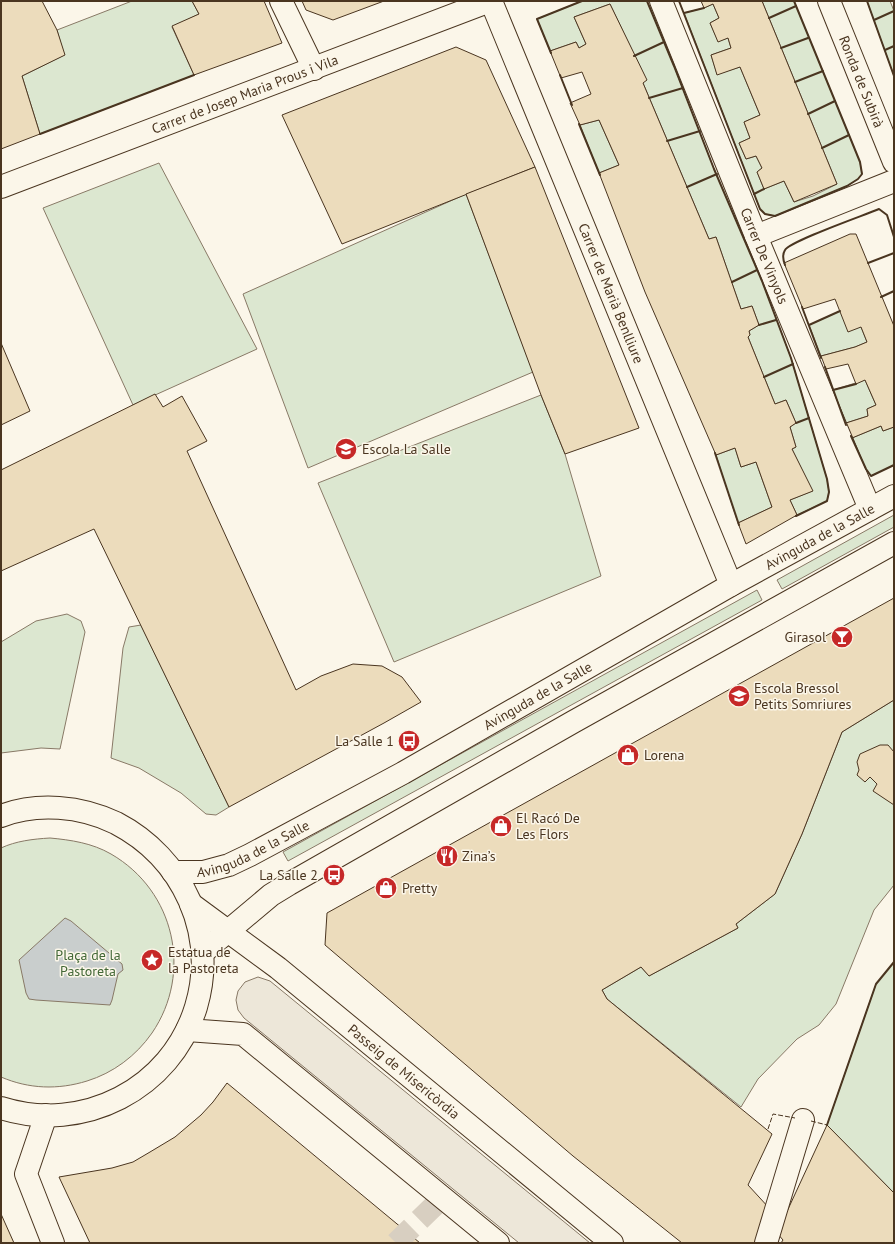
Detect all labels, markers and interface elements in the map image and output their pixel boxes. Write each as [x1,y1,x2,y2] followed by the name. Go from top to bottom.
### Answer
[835,33,888,130] street label: Ronda de Subirà
[149,51,341,138] street label: Carrer de Josep Maria Prous i Vila
[736,205,792,307] street label: Carrer De Vinyols
[574,221,648,366] street label: Carrer de Marià Benlliure
[333,436,359,462] school or university icon: Escola La Salle
[362,440,451,458] place label: Escola La Salle
[762,499,878,574] street label: Avinguda de la Salle
[829,624,855,650] bar icon: Girasol
[784,628,826,646] place label: Girasol
[480,658,595,734] street label: Avinguda de la Salle
[754,679,852,713] place label: Escola Bressol Petits Somriures
[726,683,752,709] school or university icon: Escola Bressol Petits Somriures
[396,728,422,754] bus stop icon: La Salle 1
[335,732,394,750] place label: La Salle 1
[615,742,641,768] shop icon: Lorena
[644,746,684,764] place label: Lorena
[516,809,580,843] place label: El Racó De Les Flors
[488,813,514,839] shop icon: El Racó De Les Flors
[197,816,312,881] street label: Avinguda de la Salle
[434,843,460,869] restaurant icon: Zina’s
[462,847,496,865] place label: Zina’s
[321,862,347,888] bus stop icon: La Salle 2
[259,866,318,884] place label: La Salle 2
[373,875,399,901] shop icon: Pretty
[402,879,438,897] place label: Pretty
[168,943,239,977] place label: Estatua de la Pastoreta
[55,946,121,980] park label: Plaça de la Pastoreta
[139,947,165,973] place icon: Estatua de la Pastoreta
[344,1020,463,1123] street label: Passeig de Misericòrdia

